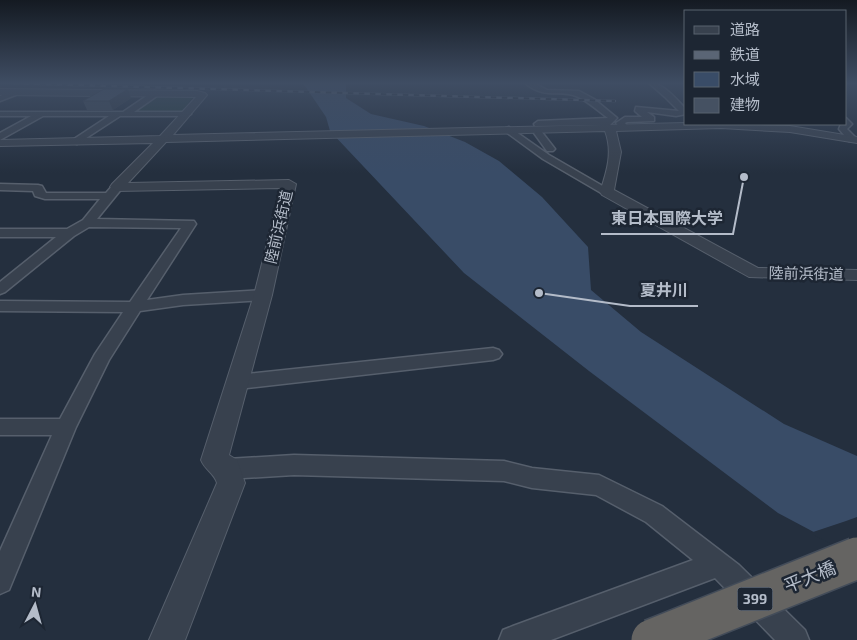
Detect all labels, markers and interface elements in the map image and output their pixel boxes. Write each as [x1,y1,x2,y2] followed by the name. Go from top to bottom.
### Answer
[684,10,847,125] legend
[730,20,760,38] text: 道路
[730,45,760,63] text: 鉄道
[730,70,760,88] text: 水域
[730,95,760,113] text: 建物
[261,188,295,265] street label: 陸前浜街道
[601,203,733,234] callout: 東日本国際大学
[611,208,723,227] text: 東日本国際大学
[768,263,844,283] street label: 陸前浜街道
[630,275,698,306] callout: 夏井川
[640,280,688,299] text: 夏井川
[780,556,839,596] street label: 平大橋
[10,580,60,630] north arrow
[30,583,42,601] text: N
[738,588,772,610] road number: 399

